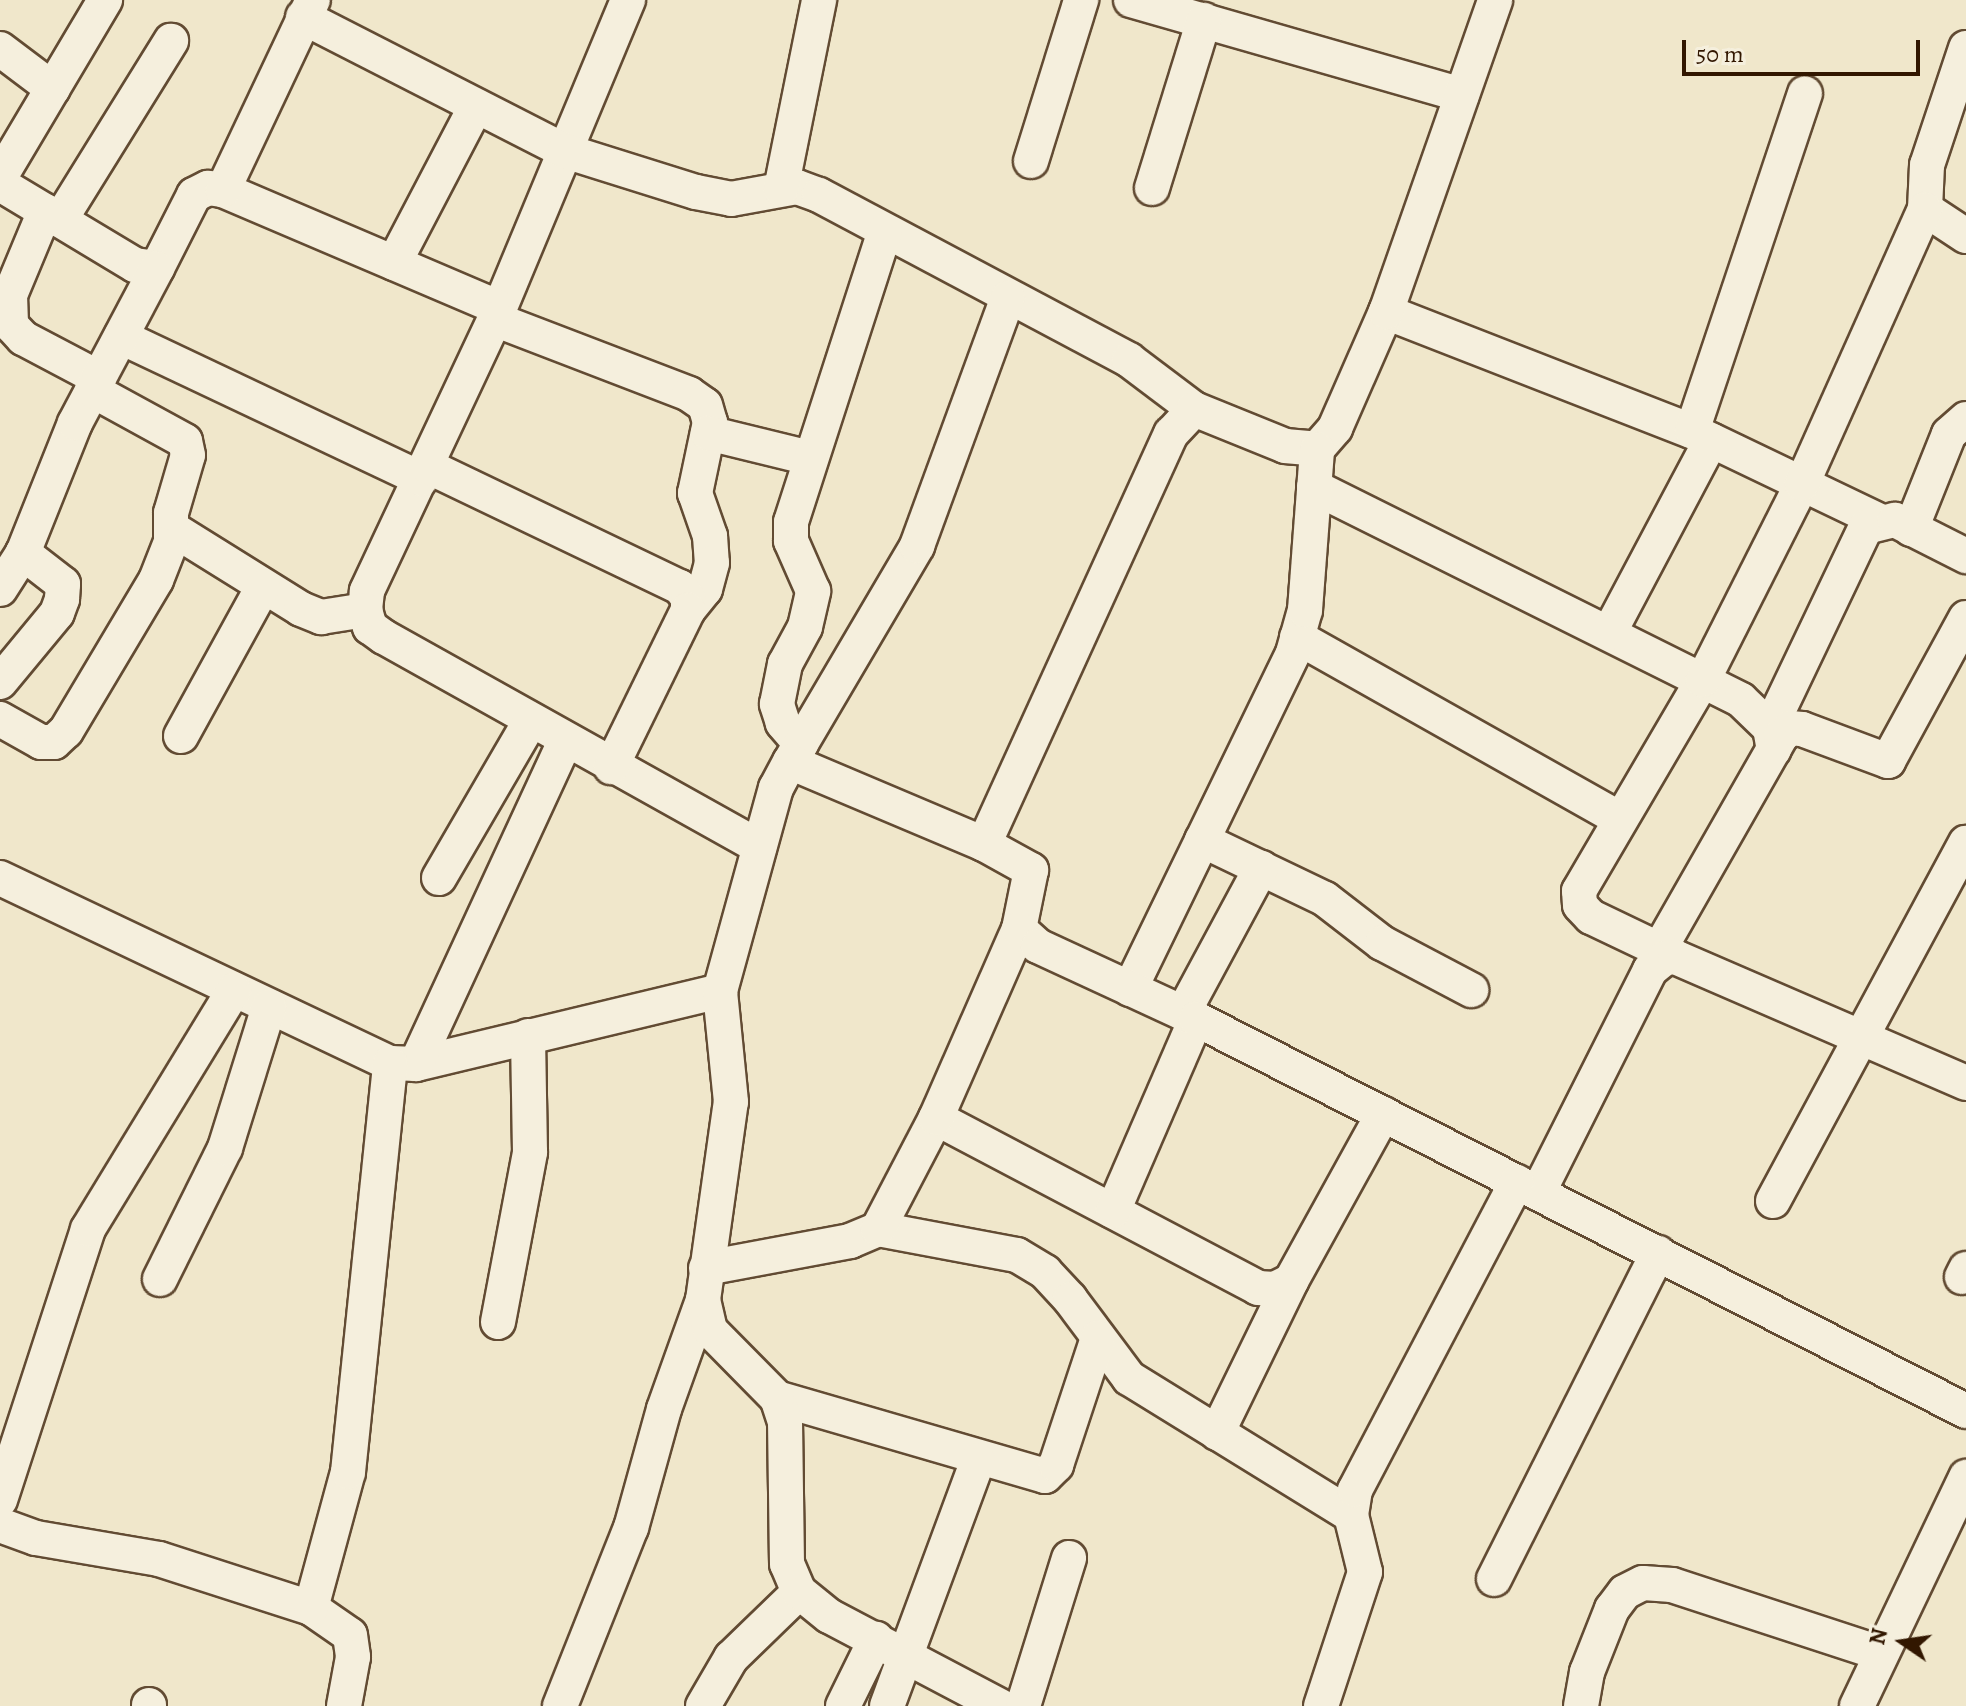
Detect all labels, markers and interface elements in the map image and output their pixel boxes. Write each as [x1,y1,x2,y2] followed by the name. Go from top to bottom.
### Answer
[1686,24,1924,74] scale bar
[1696,38,1744,70] text: 50 m
[1862,1602,1942,1682] north arrow
[1862,1625,1895,1648] text: N

